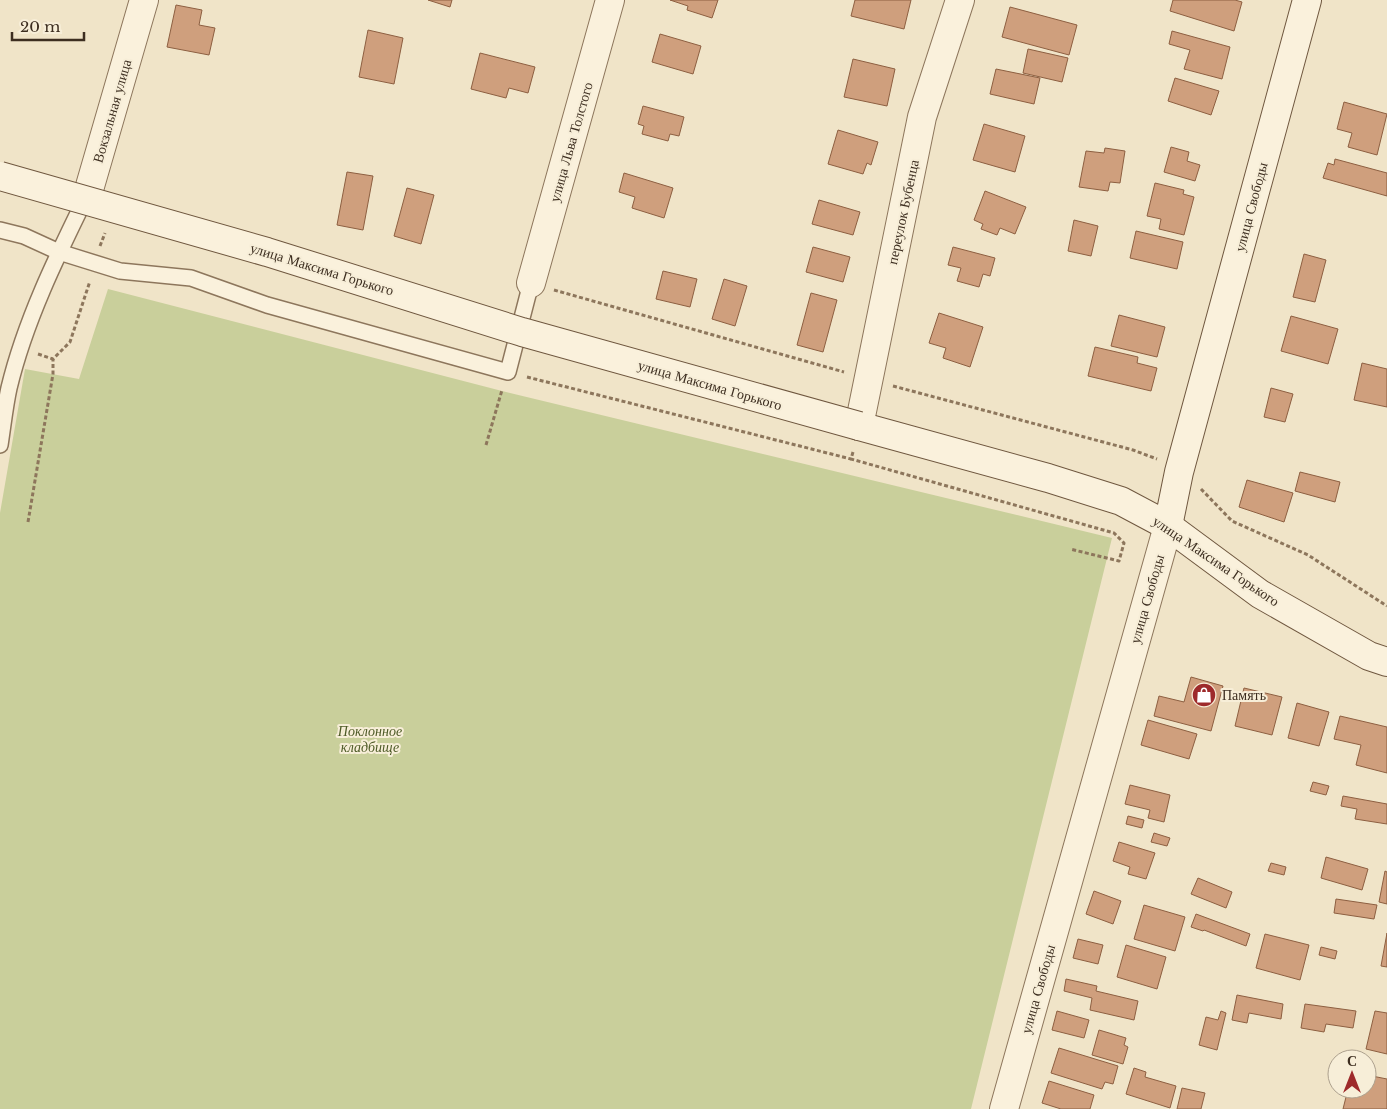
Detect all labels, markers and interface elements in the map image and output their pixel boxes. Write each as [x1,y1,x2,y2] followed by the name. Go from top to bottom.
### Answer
[12,10,85,42] scale bar
[20,17,60,36] text: 20 m
[89,56,136,165] street label: Вокзальная улица
[545,80,597,204] street label: улица Льва Толстого
[883,157,923,266] street label: переулок Бубенца
[1230,160,1272,254] street label: улица Свободы
[248,239,396,299] street label: улица Максима Горького
[636,356,784,414] street label: улица Максима Горького
[1149,512,1283,610] street label: улица Максима Горького
[1126,552,1168,646] street label: улица Свободы
[1191,682,1217,708] shop icon: Память
[1222,686,1266,704] place label: Память
[337,722,402,756] park label: Поклонное кладбище
[1017,942,1059,1036] street label: улица Свободы
[1327,1049,1377,1099] north arrow
[1347,1052,1357,1070] text: С

